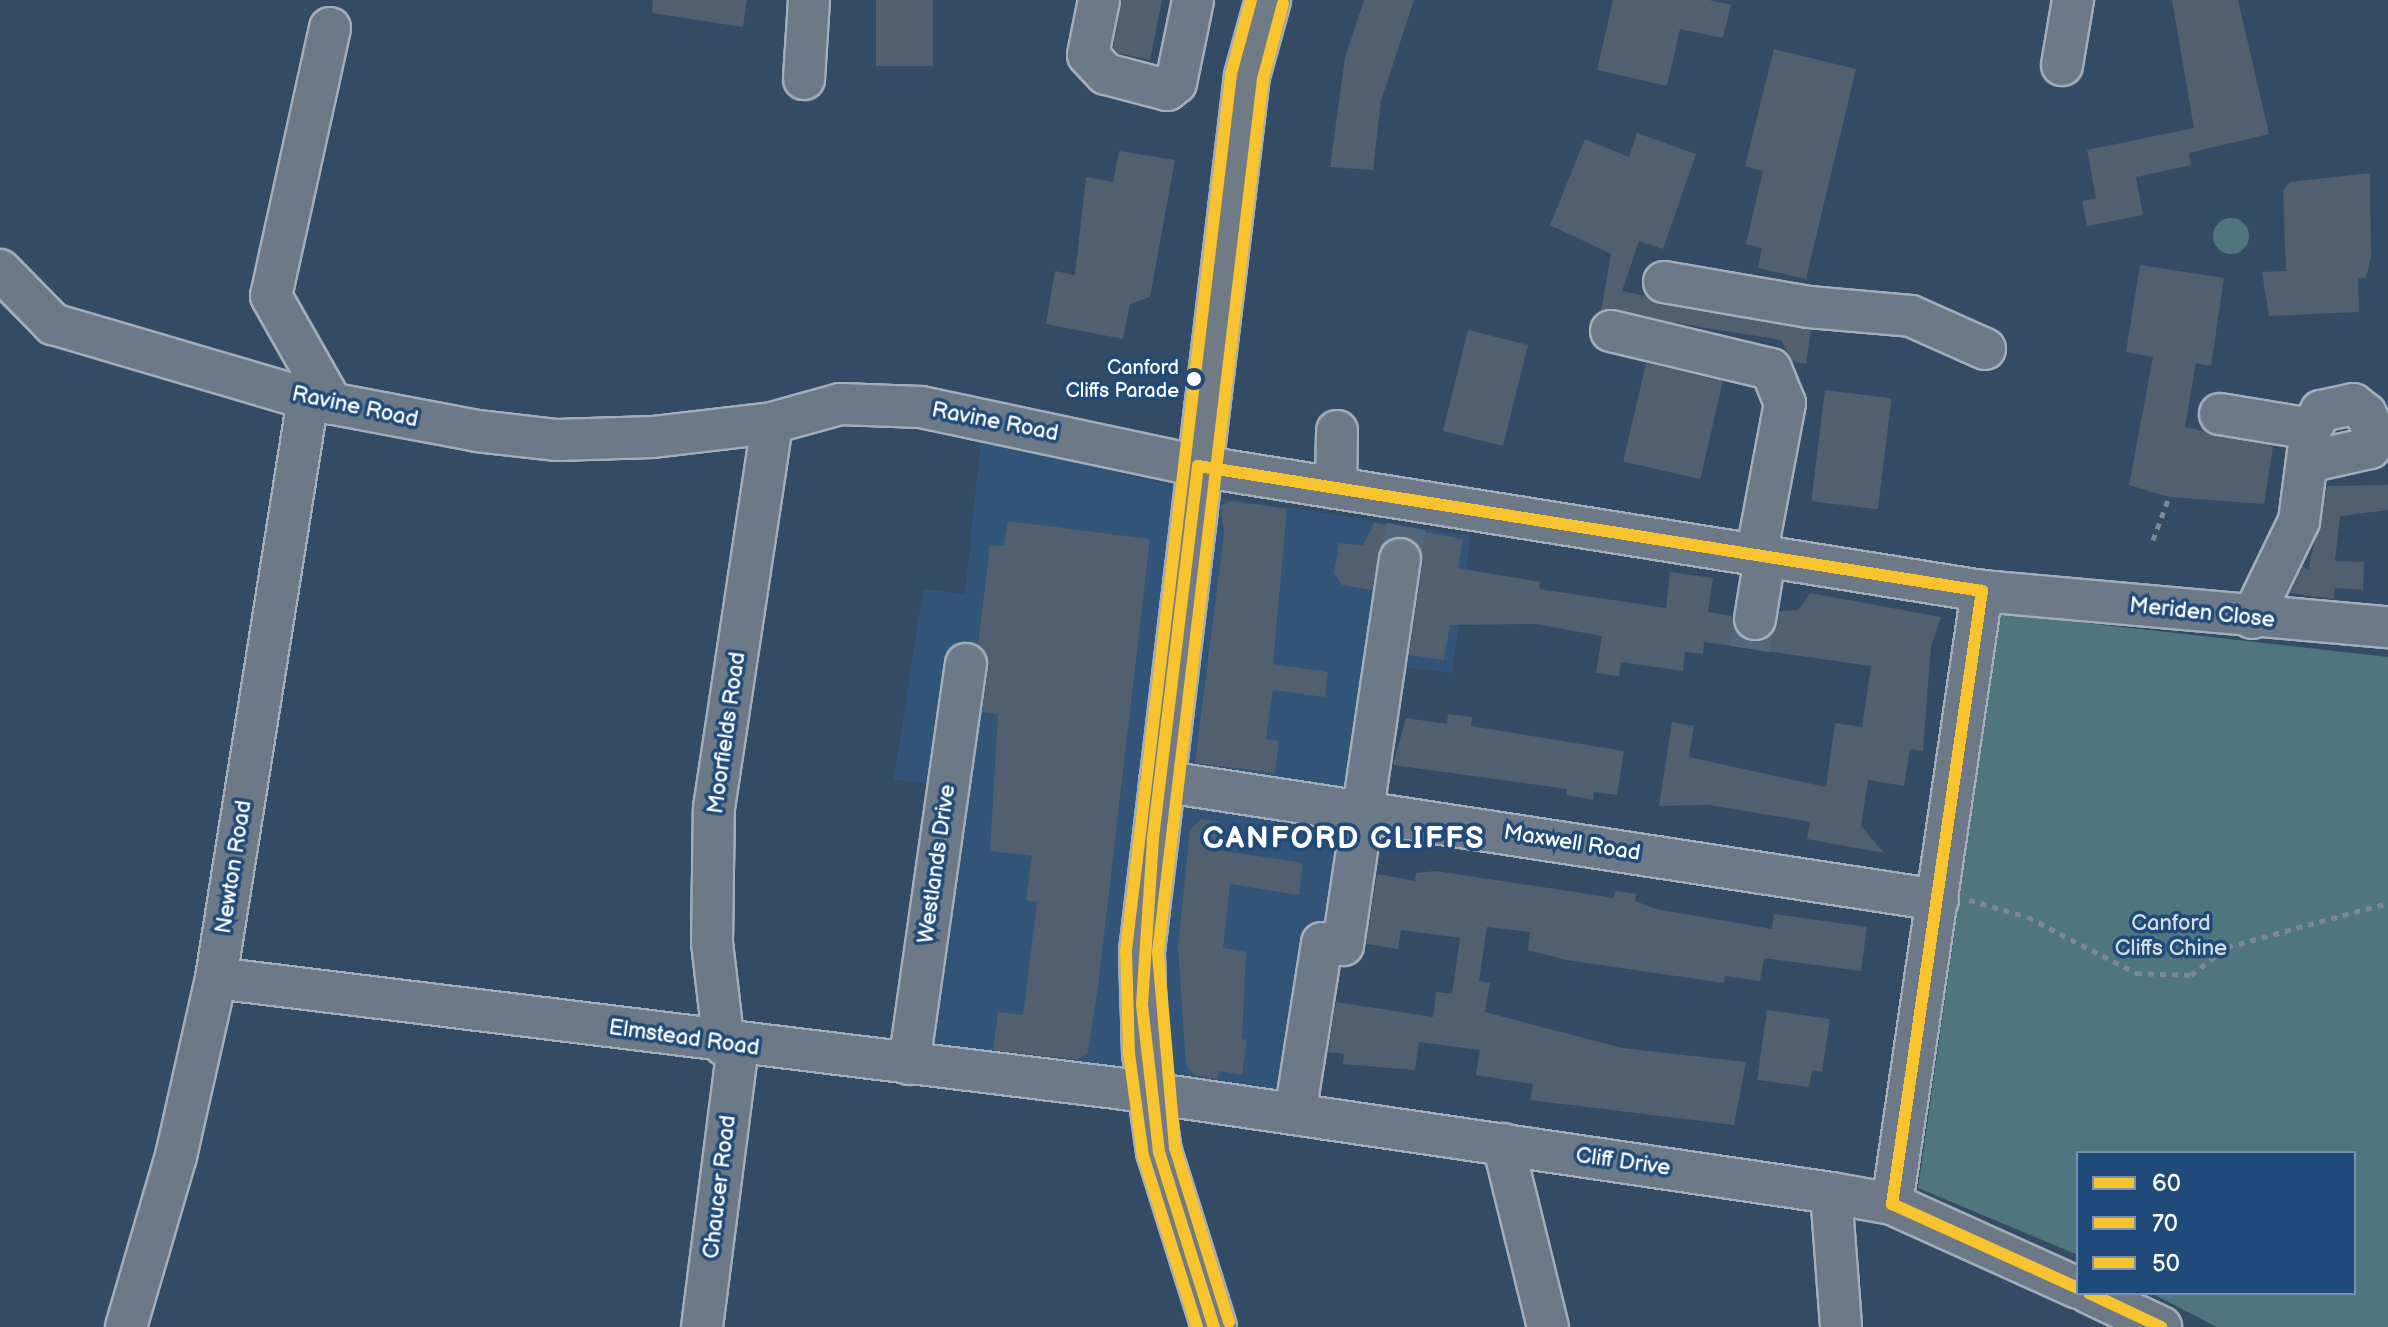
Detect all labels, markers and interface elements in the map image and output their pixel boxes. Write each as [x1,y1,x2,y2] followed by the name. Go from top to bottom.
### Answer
[1065,356,1179,403] place label: Canford Cliffs Parade
[1186,371,1202,387] marker: Canford Cliffs Parade
[289,381,421,433] street label: Ravine Road
[929,397,1061,447] street label: Ravine Road
[2128,592,2276,634] street label: Meriden Close
[703,650,751,816] street label: Moorfields Road
[913,783,961,945] street label: Westlands Drive
[210,798,258,936] street label: Newton Road
[1502,819,1642,867] street label: Maxwell Road
[1202,821,1486,857] district label: CANFORD CLIFFS
[2115,910,2227,962] park label: Canford Cliffs Chine
[607,1014,761,1062] street label: Elmstead Road
[698,1114,742,1260] street label: Chaucer Road
[1574,1142,1672,1182] street label: Cliff Drive
[2076,1151,2356,1295] legend
[2152,1169,2181,1198] text: 60
[2152,1209,2178,1238] text: 70
[2152,1249,2180,1278] text: 50

